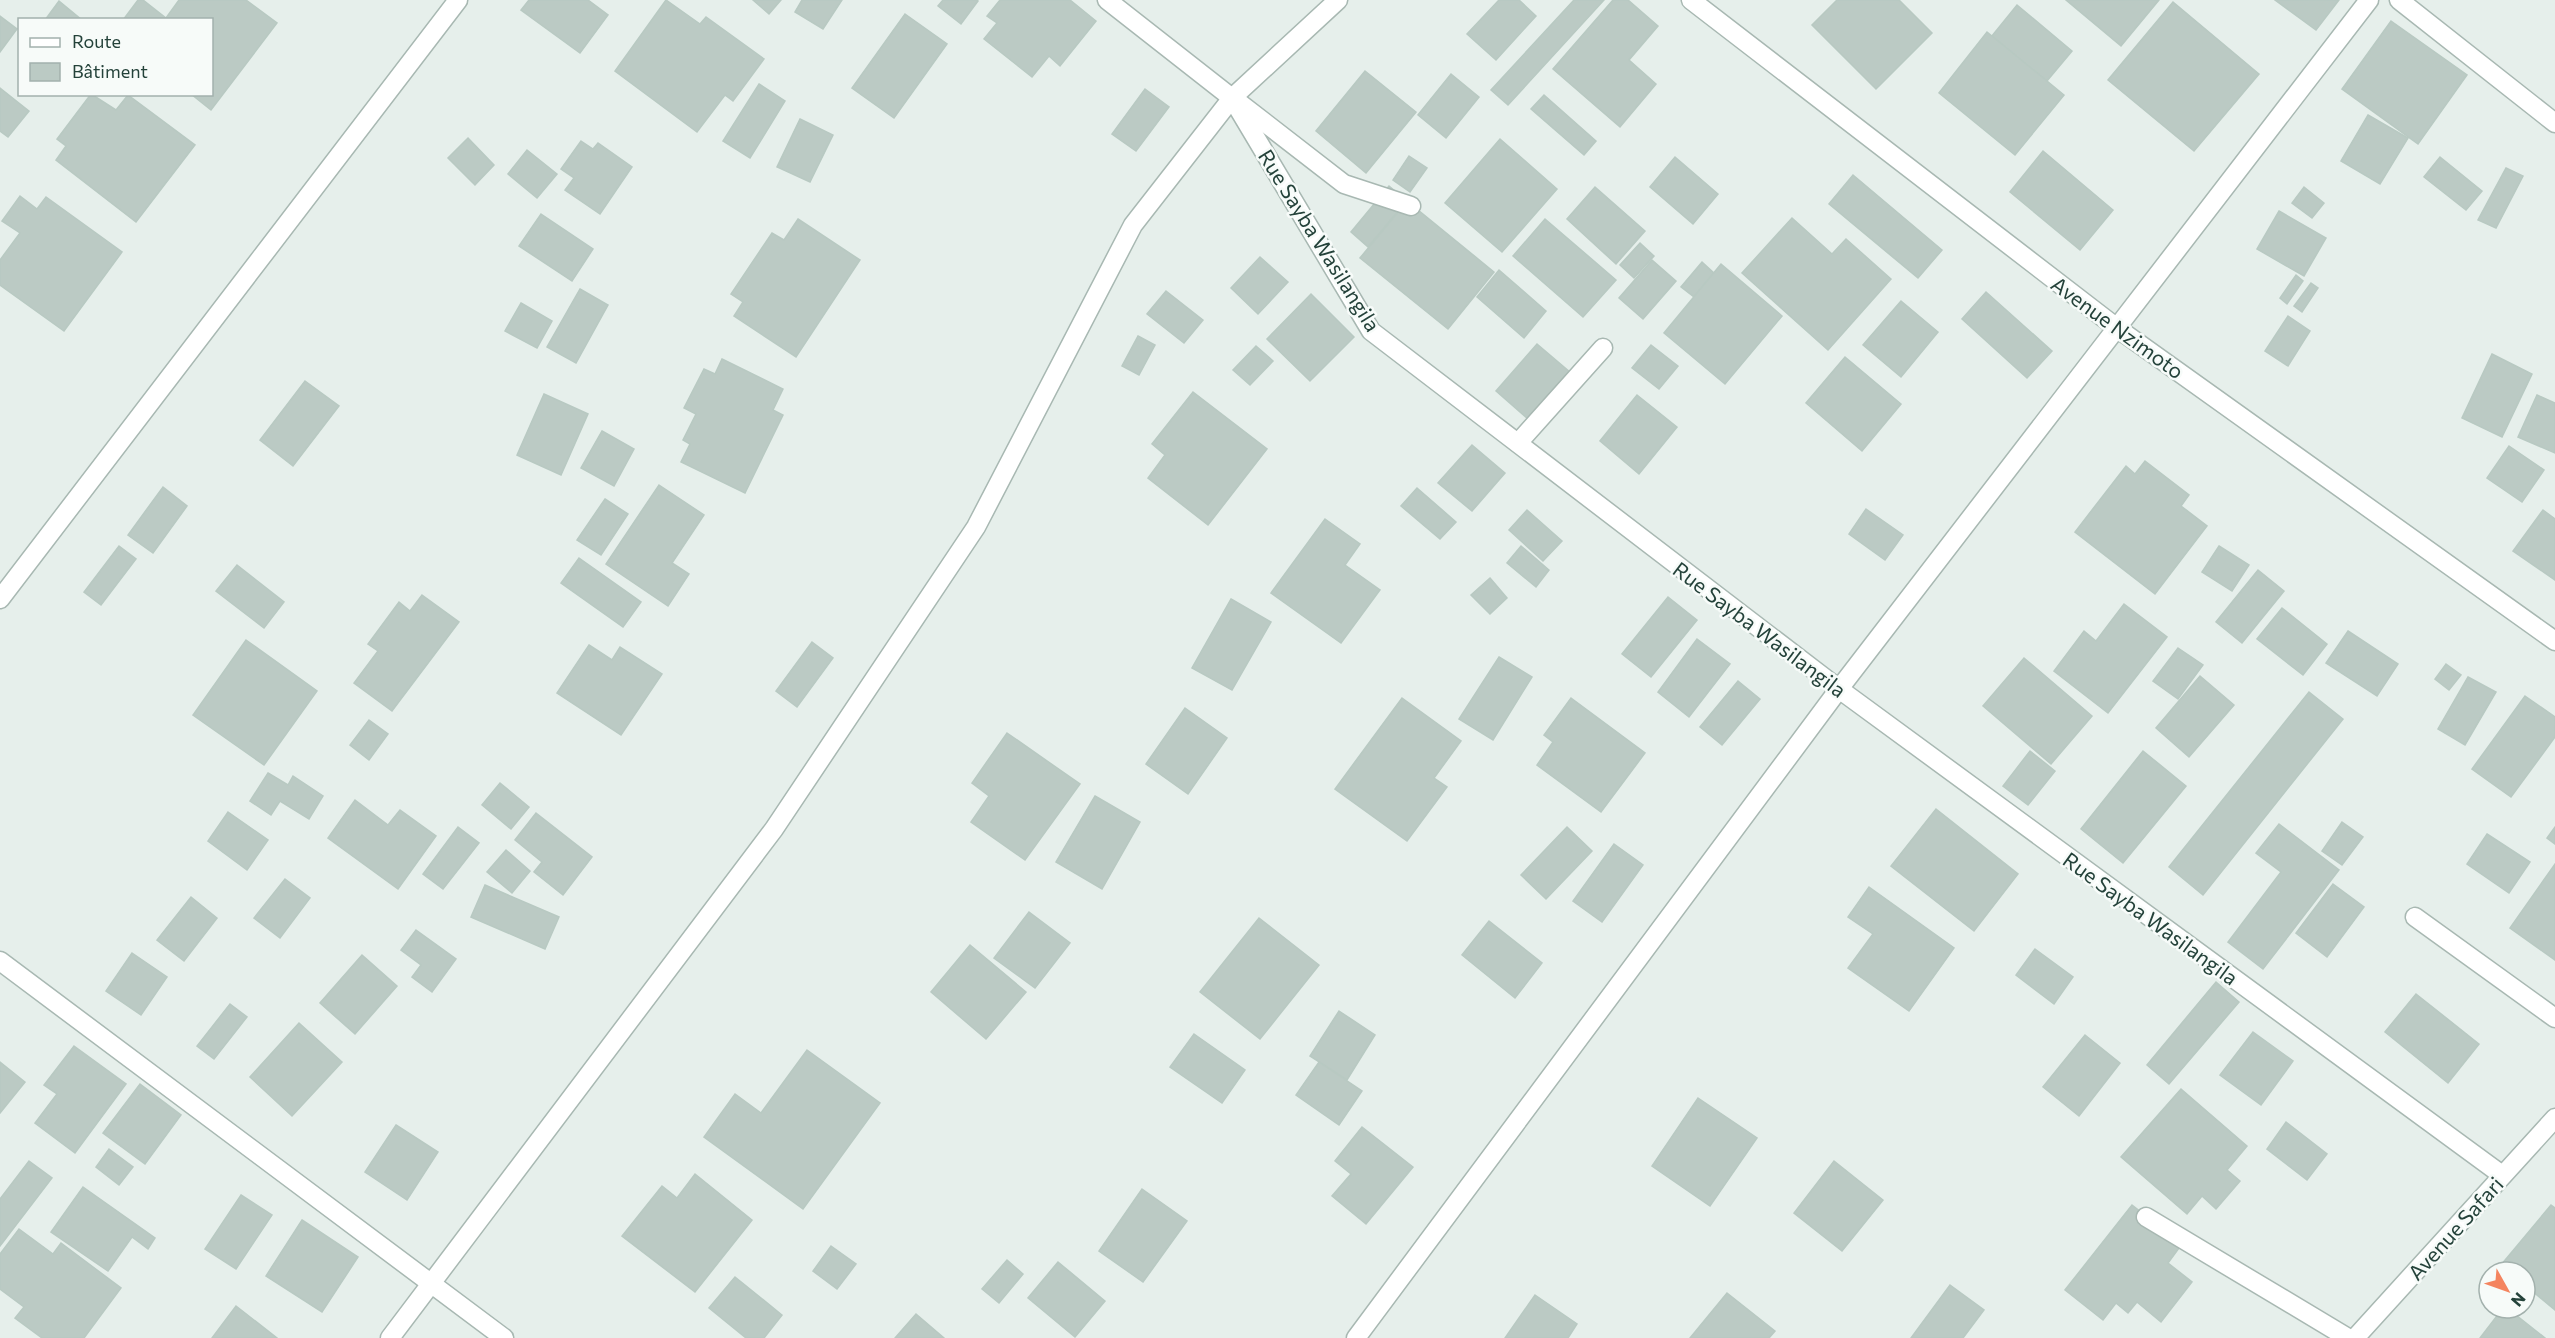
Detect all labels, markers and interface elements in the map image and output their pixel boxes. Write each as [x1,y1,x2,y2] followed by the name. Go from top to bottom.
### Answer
[18,18,213,96] legend
[72,30,121,52] text: Route
[72,60,148,82] text: Bâtiment
[1254,144,1386,336] street label: Rue Sayba Wasilangila
[2047,271,2189,383] street label: Avenue Nzimoto
[1669,556,1851,702] street label: Rue Sayba Wasilangila
[2059,846,2243,990] street label: Rue Sayba Wasilangila
[2402,1171,2508,1285] street label: Avenue Safari
[2477,1260,2537,1320] north arrow
[2508,1289,2530,1311] text: N

